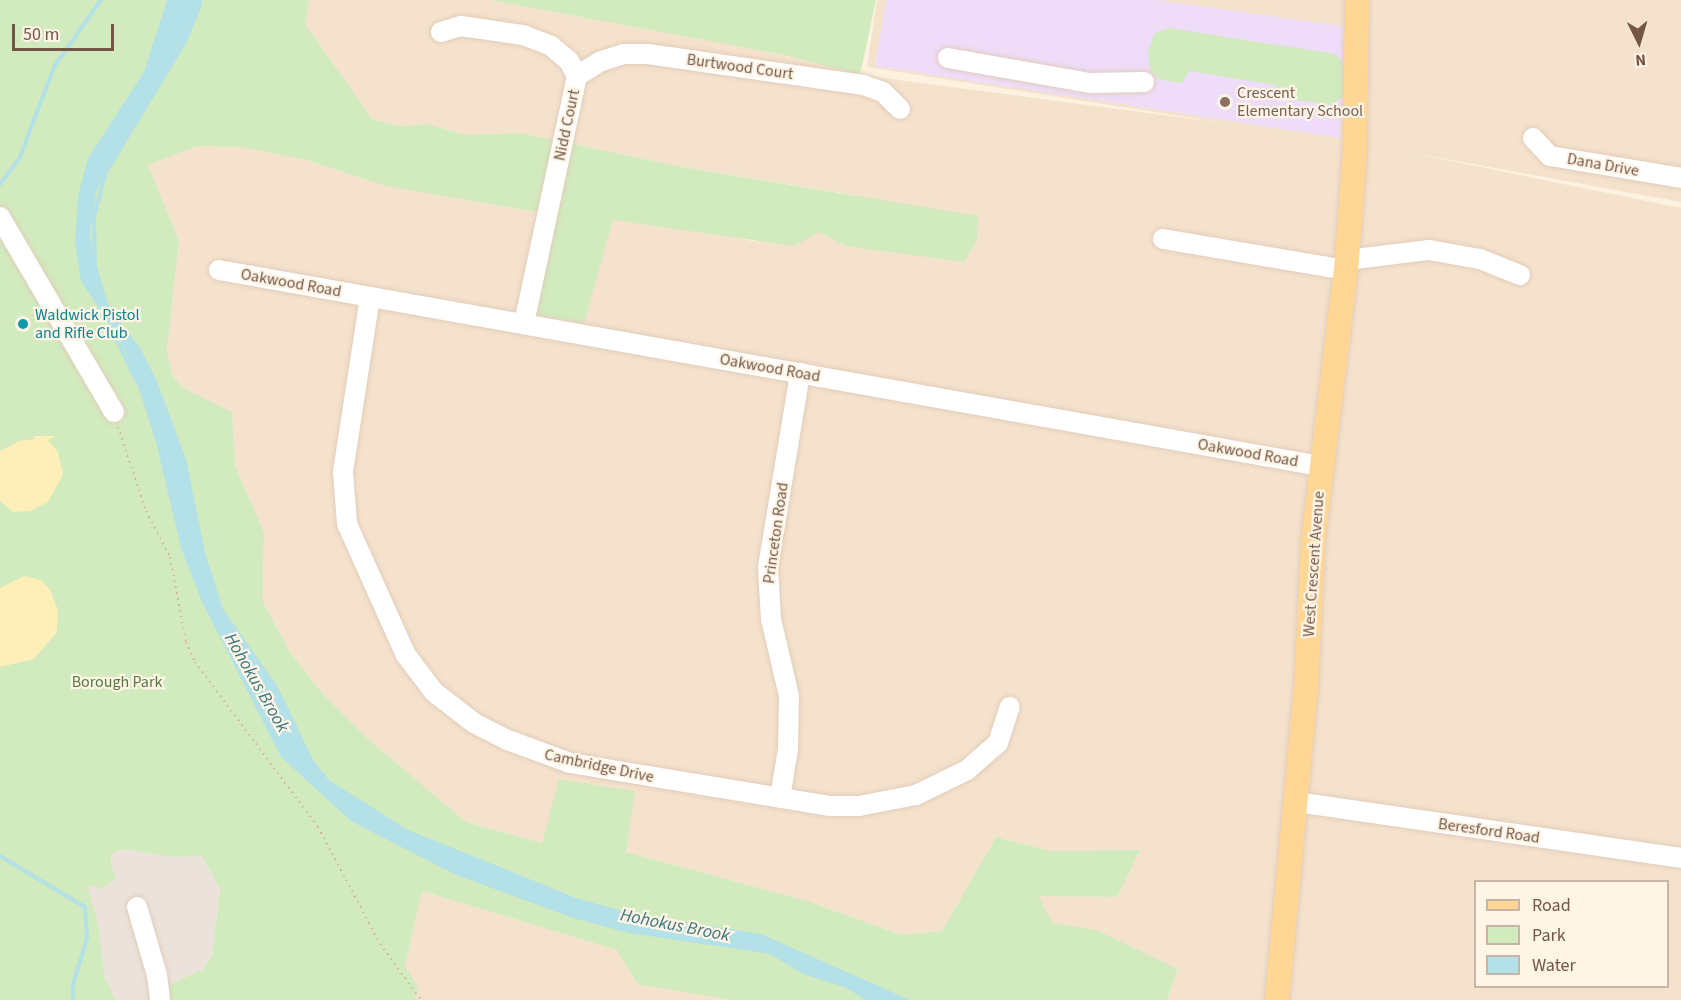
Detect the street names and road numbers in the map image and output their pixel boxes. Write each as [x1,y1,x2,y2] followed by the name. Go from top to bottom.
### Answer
[685,50,795,84] street label: Burtwood Court
[550,87,584,163] street label: Nidd Court
[1566,149,1640,181] street label: Dana Drive
[239,265,343,301] street label: Oakwood Road
[718,350,822,386] street label: Oakwood Road
[1196,435,1300,471] street label: Oakwood Road
[759,481,793,585] street label: Princeton Road
[1299,490,1329,638] street label: West Crescent Avenue
[543,745,655,787] street label: Cambridge Drive
[1437,814,1541,848] street label: Beresford Road

